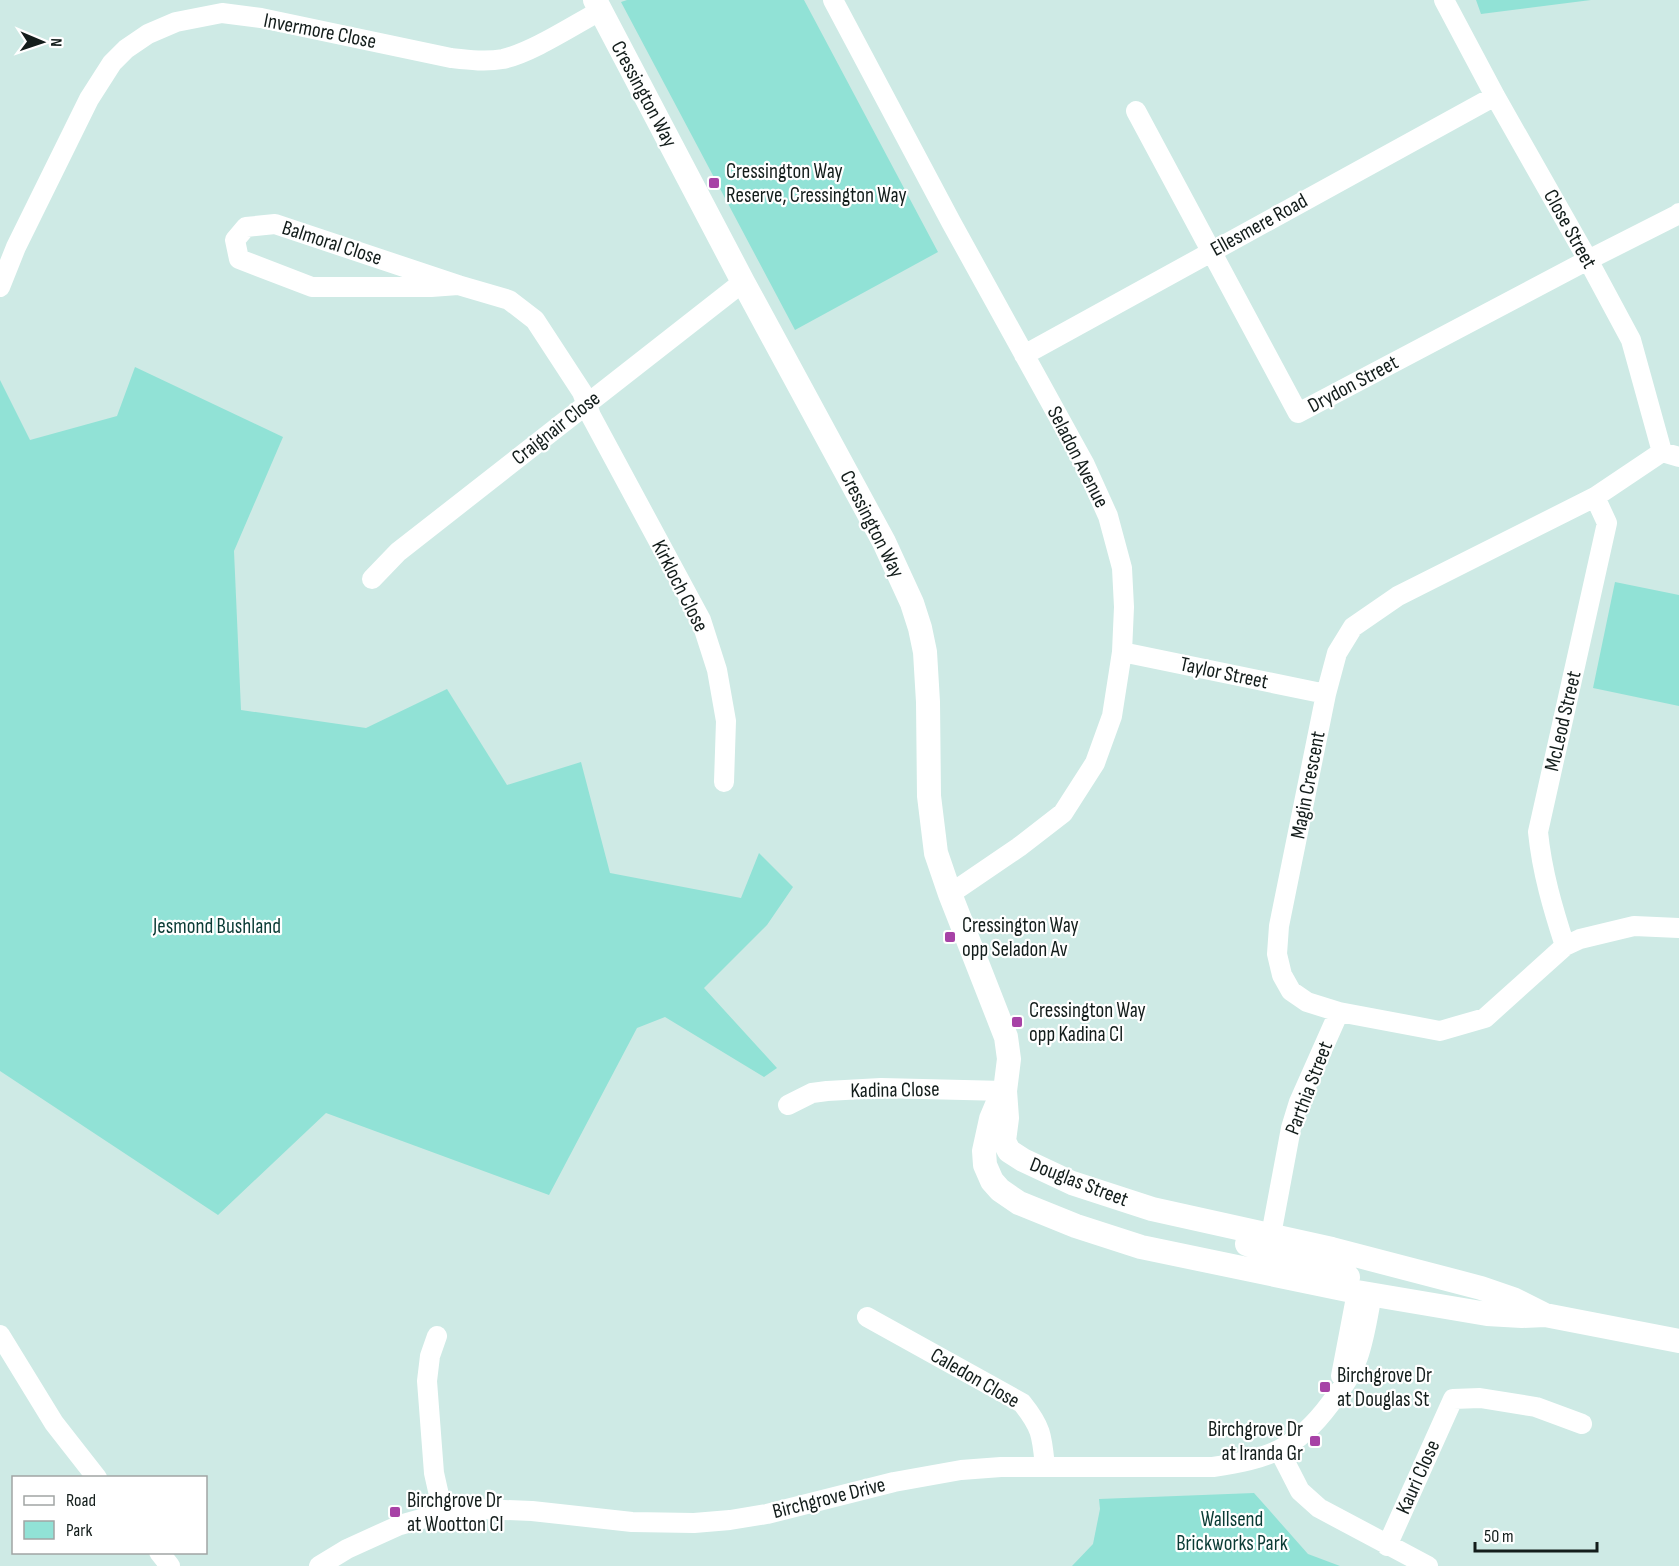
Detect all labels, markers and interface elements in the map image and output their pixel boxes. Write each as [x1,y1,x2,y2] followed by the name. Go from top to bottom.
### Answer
[262,8,378,54] street label: Invermore Close
[12,12,72,72] north arrow
[606,37,682,151] street label: Cressington Way
[46,38,65,47] text: N
[726,159,907,208] place label: Cressington Way Reserve, Cressington Way
[707,176,721,190] marker: Cressington Way Reserve, Cressington Way
[1538,185,1602,273] street label: Close Street
[1206,188,1312,262] street label: Ellesmere Road
[279,215,385,271] street label: Balmoral Close
[1304,350,1402,418] street label: Drydon Street
[507,386,605,470] street label: Craignair Close
[1042,402,1114,512] street label: Seladon Avenue
[834,466,910,582] street label: Cressington Way
[646,536,714,636] street label: Kirkloch Close
[1178,651,1270,695] street label: Taylor Street
[1539,669,1587,773] street label: McLeod Street
[1285,729,1331,841] street label: Magin Crescent
[962,913,1079,962] place label: Cressington Way opp Seladon Av
[152,914,281,939] park label: Jesmond Bushland
[943,930,957,944] marker: Cressington Way opp Seladon Av
[1029,998,1146,1047] place label: Cressington Way opp Kadina Cl
[1010,1015,1024,1029] marker: Cressington Way opp Kadina Cl
[1280,1038,1338,1138] street label: Parthia Street
[850,1077,940,1103] street label: Kadina Close
[1026,1152,1132,1212] street label: Douglas Street
[926,1342,1024,1414] street label: Caledon Close
[1337,1363,1432,1412] place label: Birchgrove Dr at Douglas St
[1318,1380,1332,1394] marker: Birchgrove Dr at Douglas St
[1208,1417,1303,1466] place label: Birchgrove Dr at Iranda Gr
[1308,1434,1322,1448] marker: Birchgrove Dr at Iranda Gr
[1391,1436,1445,1518] street label: Kauri Close
[770,1472,888,1524] street label: Birchgrove Drive
[12,1476,207,1554] legend
[407,1488,503,1537] place label: Birchgrove Dr at Wootton Cl
[66,1490,96,1511] text: Road
[388,1505,402,1519] marker: Birchgrove Dr at Wootton Cl
[1176,1507,1288,1556] park label: Wallsend Brickworks Park
[1475,1515,1596,1553] scale bar
[66,1520,92,1541] text: Park
[1484,1526,1514,1547] text: 50 m

